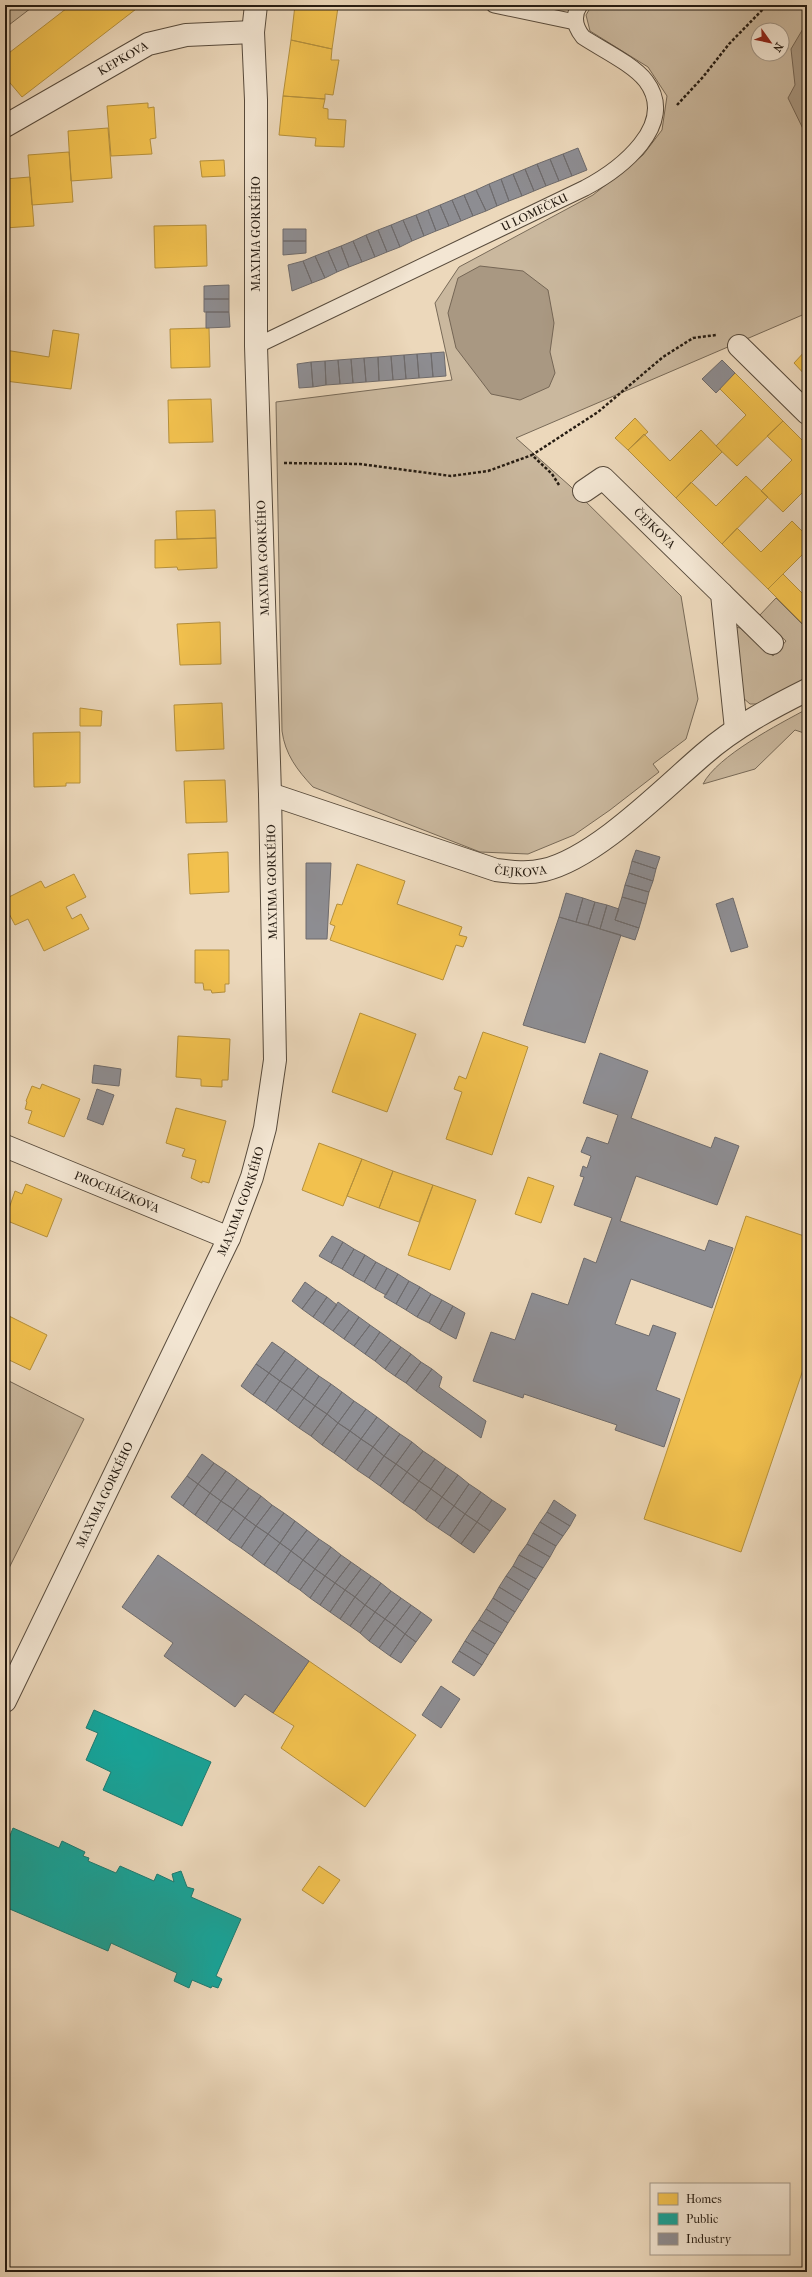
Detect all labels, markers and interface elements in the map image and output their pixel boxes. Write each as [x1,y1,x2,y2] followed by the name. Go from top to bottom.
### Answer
[750,22,790,62] north arrow
[95,38,151,78] street label: KEPKOVA
[770,40,786,55] text: N
[248,176,263,292] street label: MAXIMA GORKÉHO
[499,190,571,234] street label: U LOMEČKU
[253,500,272,616] street label: MAXIMA GORKÉHO
[631,504,678,552] street label: ČEJKOVA
[263,824,280,940] street label: MAXIMA GORKÉHO
[494,862,548,879] street label: ČEJKOVA
[214,1145,267,1258] street label: MAXIMA GORKÉHO
[72,1168,162,1216] street label: PROCHÁZKOVA
[73,1440,136,1550] street label: MAXIMA GORKÉHO
[650,2183,790,2255] legend
[686,2192,722,2206] text: Homes
[686,2212,718,2226] text: Public
[686,2232,732,2246] text: Industry

